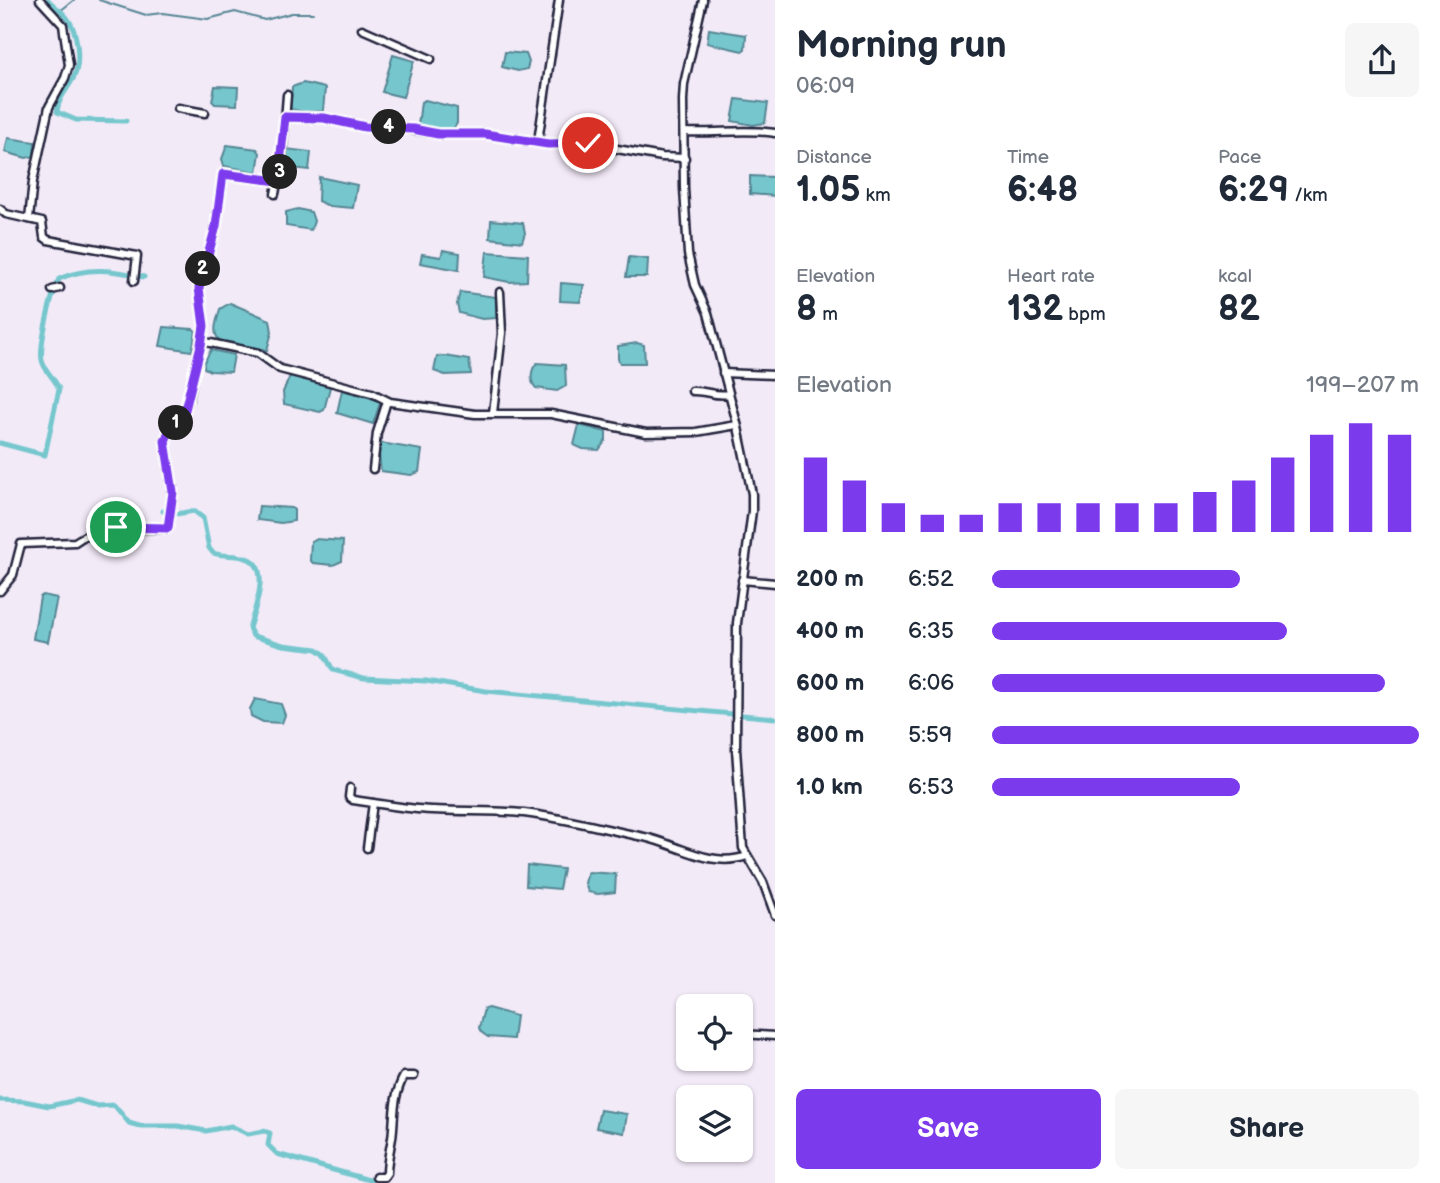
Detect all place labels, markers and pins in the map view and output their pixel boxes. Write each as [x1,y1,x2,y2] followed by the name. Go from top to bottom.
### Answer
[372,110,406,144] pin: 4
[558,113,618,173] pin
[262,154,298,190] pin: 3
[186,252,220,286] pin: 2
[158,406,194,440] pin: 1
[86,497,146,557] pin

